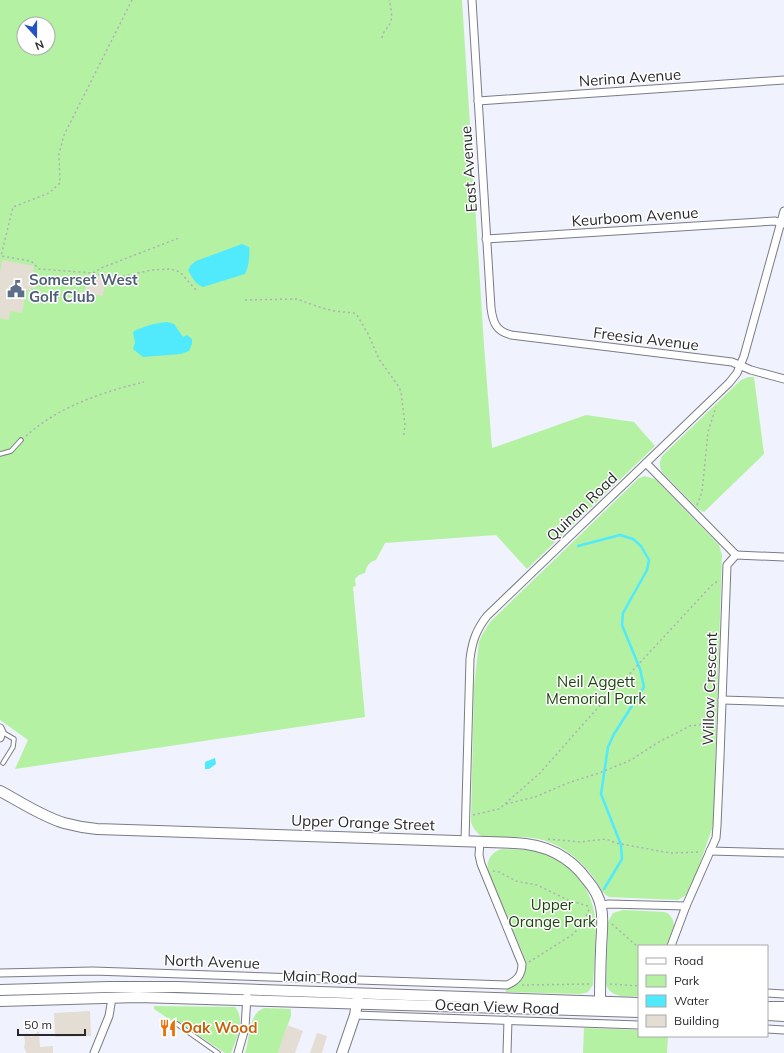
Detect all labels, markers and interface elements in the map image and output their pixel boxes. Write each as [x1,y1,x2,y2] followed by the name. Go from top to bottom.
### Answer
[16,16,56,56] north arrow
[33,37,46,53] text: N
[578,64,682,91] street label: Nerina Avenue
[456,125,481,213] street label: East Avenue
[571,203,699,230] street label: Keurboom Avenue
[29,270,138,306] place label: Somerset West Golf Club
[6,279,26,299] public building icon: Somerset West Golf Club
[592,323,700,354] street label: Freesia Avenue
[542,468,621,545] street label: Quinan Road
[698,632,721,746] street label: Willow Crescent
[546,672,646,708] park label: Neil Aggett Memorial Park
[291,810,435,835] street label: Upper Orange Street
[508,895,596,931] park label: Upper Orange Park
[638,945,768,1037] legend
[164,950,260,973] street label: North Avenue
[674,953,703,968] text: Road
[282,966,358,987] street label: Main Road
[674,973,700,988] text: Park
[674,993,710,1008] text: Water
[434,995,560,1018] street label: Ocean View Road
[18,1011,85,1037] scale bar
[674,1013,719,1028] text: Building
[24,1017,52,1032] text: 50 m
[158,1018,178,1038] restaurant icon: Oak Wood
[181,1018,257,1037] place label: Oak Wood

